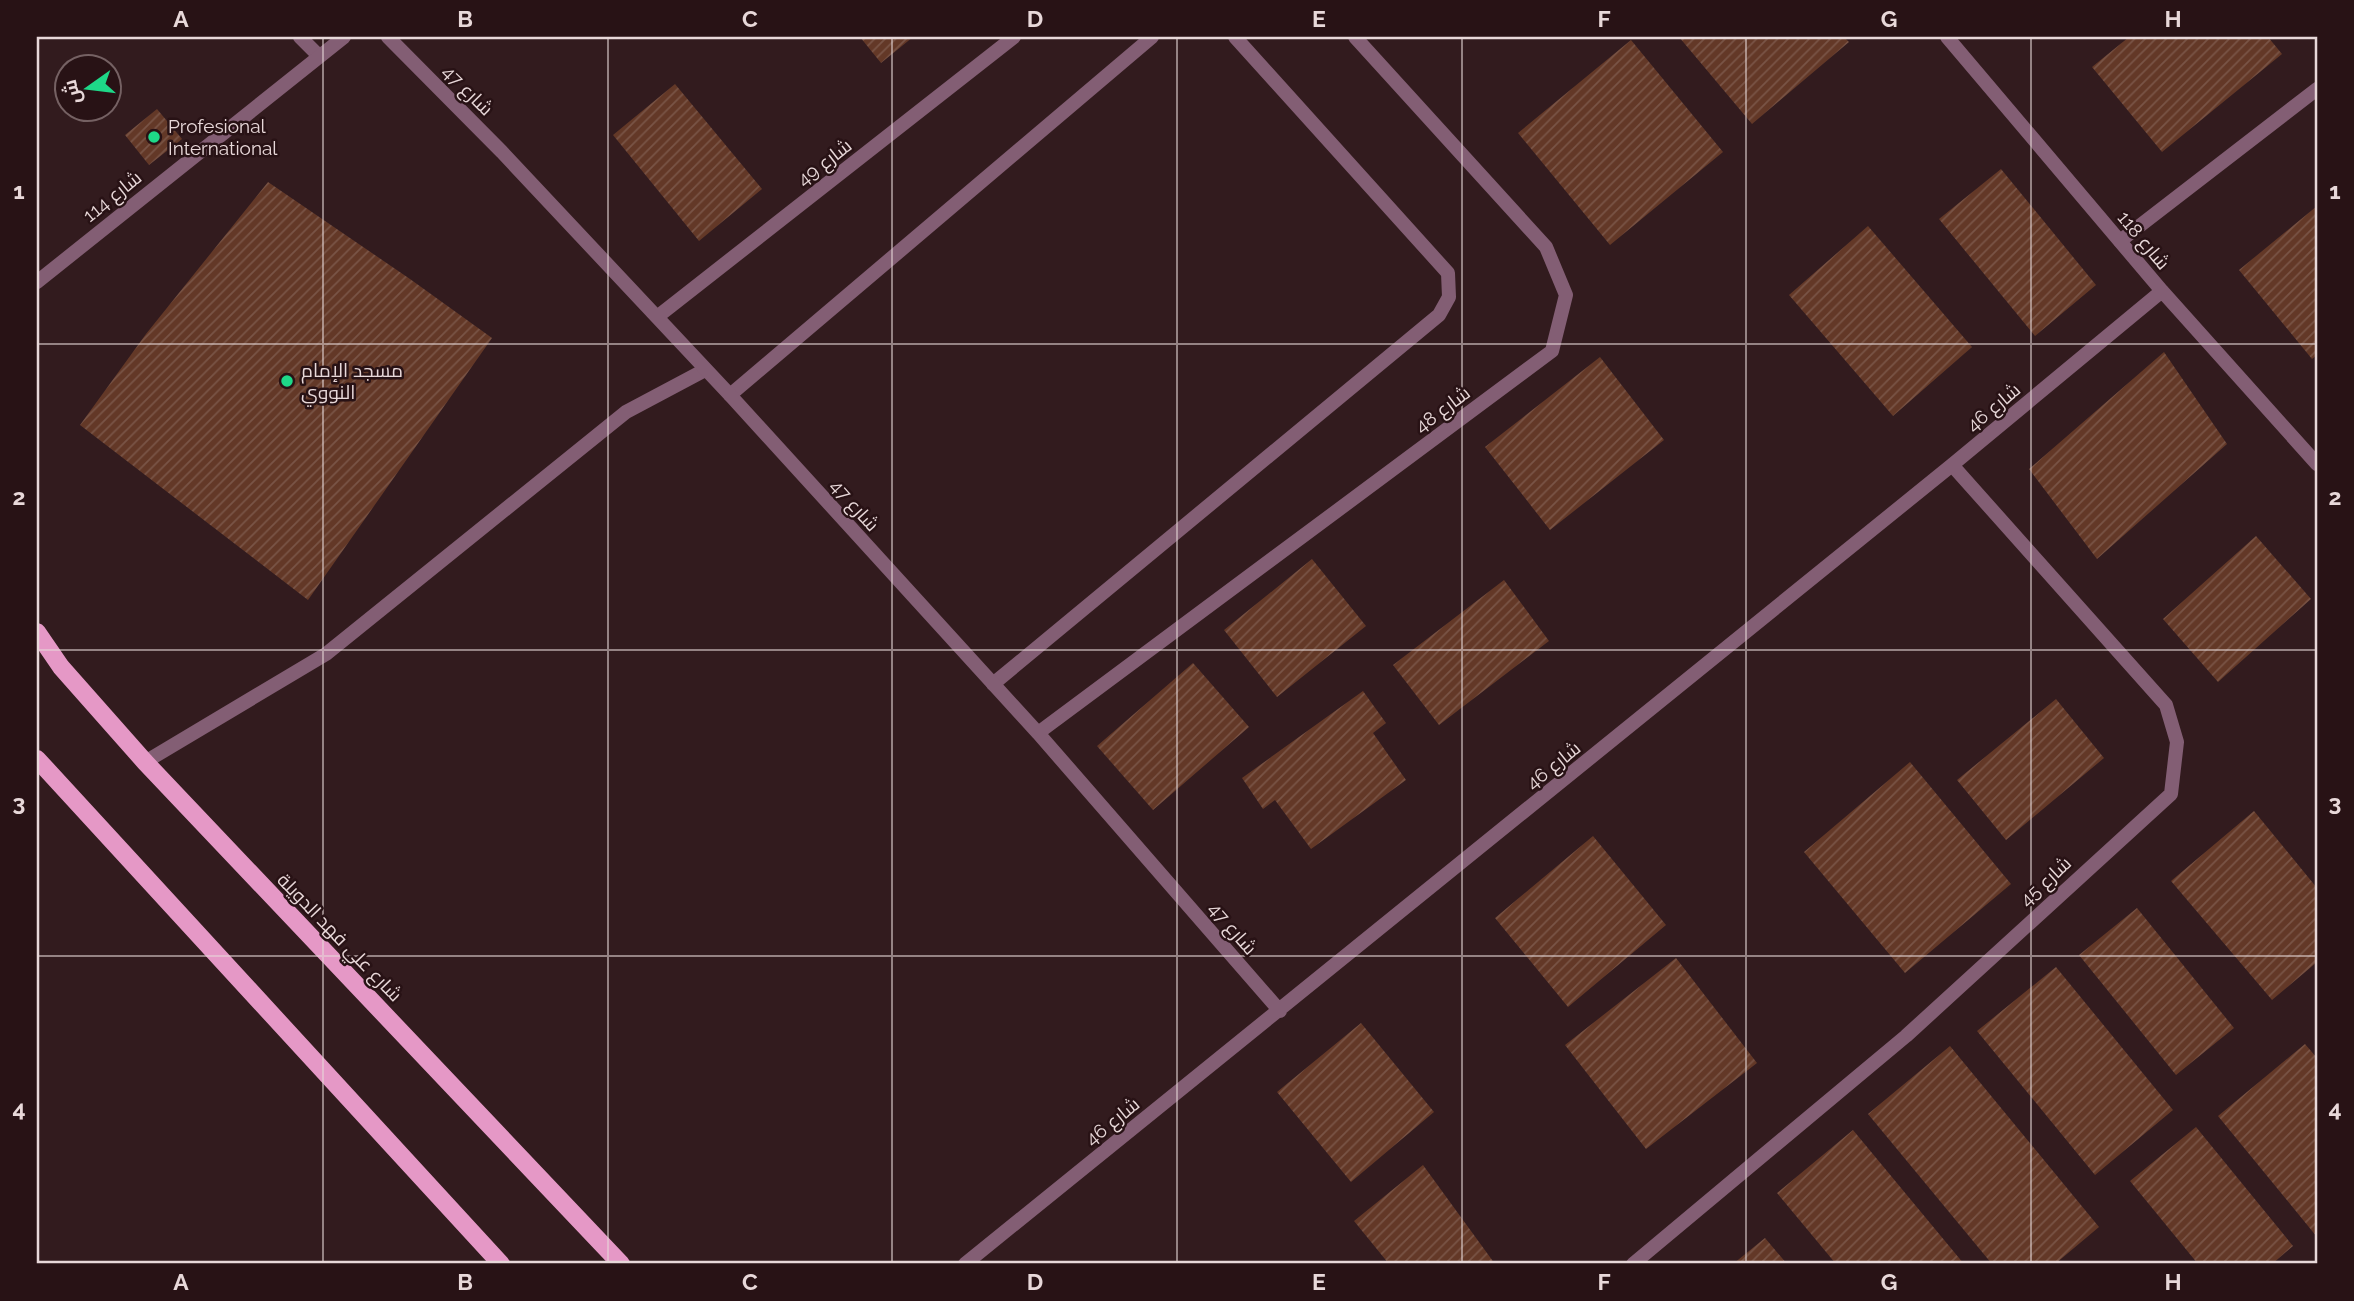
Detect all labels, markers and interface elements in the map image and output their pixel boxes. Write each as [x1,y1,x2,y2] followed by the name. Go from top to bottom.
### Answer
[173,5,189,32] text: A
[457,5,473,32] text: B
[742,5,758,32] text: C
[1027,5,1043,32] text: D
[1312,5,1326,32] text: E
[1597,5,1611,32] text: F
[1881,5,1897,32] text: G
[2164,5,2182,32] text: H
[52,52,122,122] north arrow
[436,60,498,122] street label: شارع 47
[58,77,86,107] text: ش
[168,115,278,159] place label: Profesional International
[146,129,162,145] marker: Profesional International
[792,134,858,192] street label: شارع 49
[79,166,147,228] street label: شارع 114
[13,177,25,204] text: 1
[2329,177,2341,204] text: 1
[2111,206,2175,275] street label: شارع 118
[301,359,403,407] place label: مسجد الإمام النووي
[279,373,295,389] marker: مسجد الإمام النووي
[1962,378,2026,438] street label: شارع 46
[1410,381,1476,439] street label: شارع 48
[824,475,884,537] street label: شارع 47
[13,483,25,510] text: 2
[2329,483,2341,510] text: 2
[1521,736,1586,796] street label: شارع 46
[13,789,25,816] text: 3
[2329,789,2341,816] text: 3
[2015,852,2077,913] street label: شارع 45
[270,868,407,1008] street label: شارع علي فهد الدويلة
[1202,897,1262,961] street label: شارع 47
[1080,1092,1145,1152] street label: شارع 46
[12,1095,26,1122] text: 4
[2328,1095,2342,1122] text: 4
[173,1268,189,1295] text: A
[457,1268,473,1295] text: B
[742,1268,758,1295] text: C
[1027,1268,1043,1295] text: D
[1312,1268,1326,1295] text: E
[1597,1268,1611,1295] text: F
[1881,1268,1897,1295] text: G
[2164,1268,2182,1295] text: H

